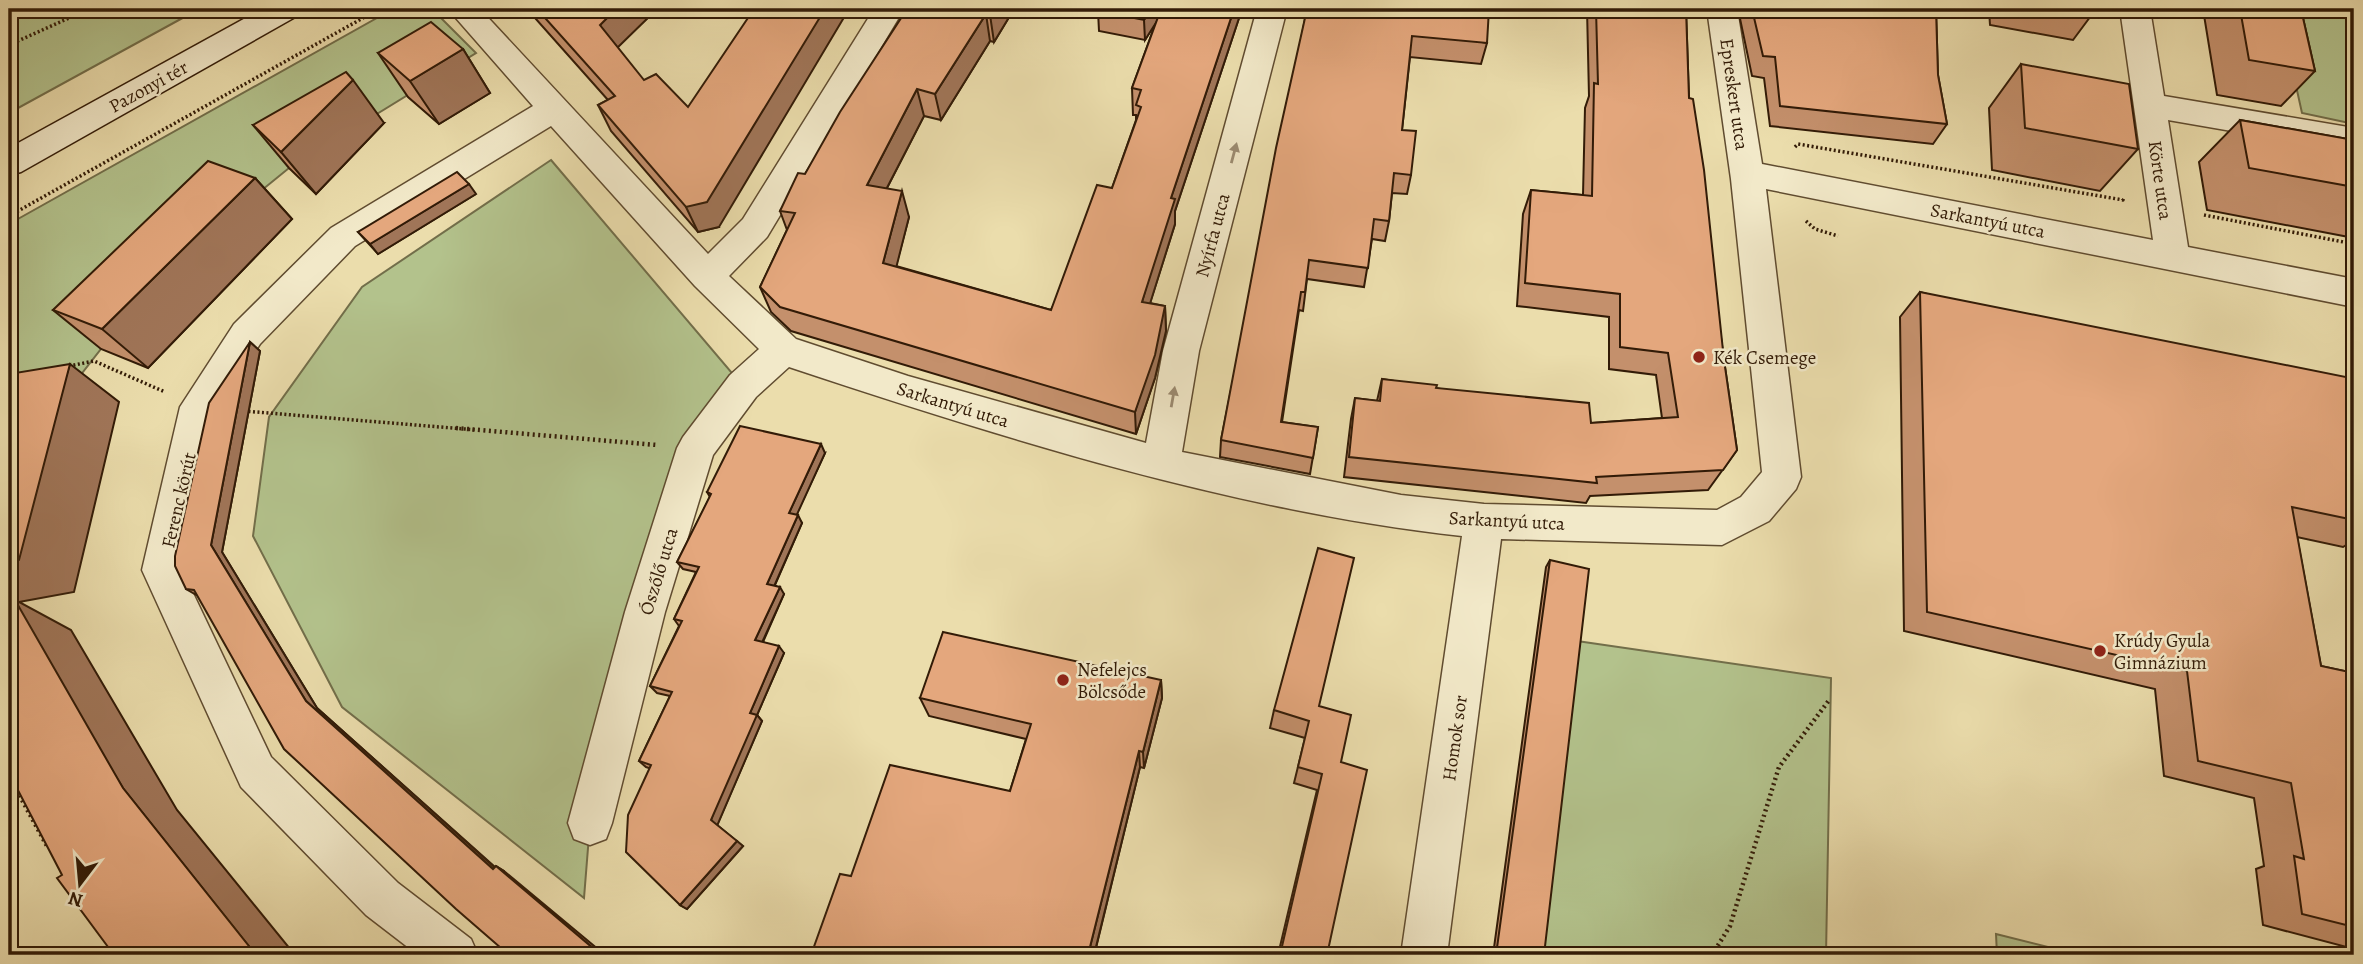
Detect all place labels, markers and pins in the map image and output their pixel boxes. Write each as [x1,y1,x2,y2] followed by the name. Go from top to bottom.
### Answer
[1713,345,1816,371] place label: Kék Csemege
[1691,349,1707,365] marker: Kék Csemege
[2114,628,2211,676] place label: Krúdy Gyula Gimnázium
[2092,643,2108,659] marker: Krúdy Gyula Gimnázium
[1077,657,1147,705] place label: Nefelejcs Bölcsőde
[1055,672,1071,688] marker: Nefelejcs Bölcsőde

